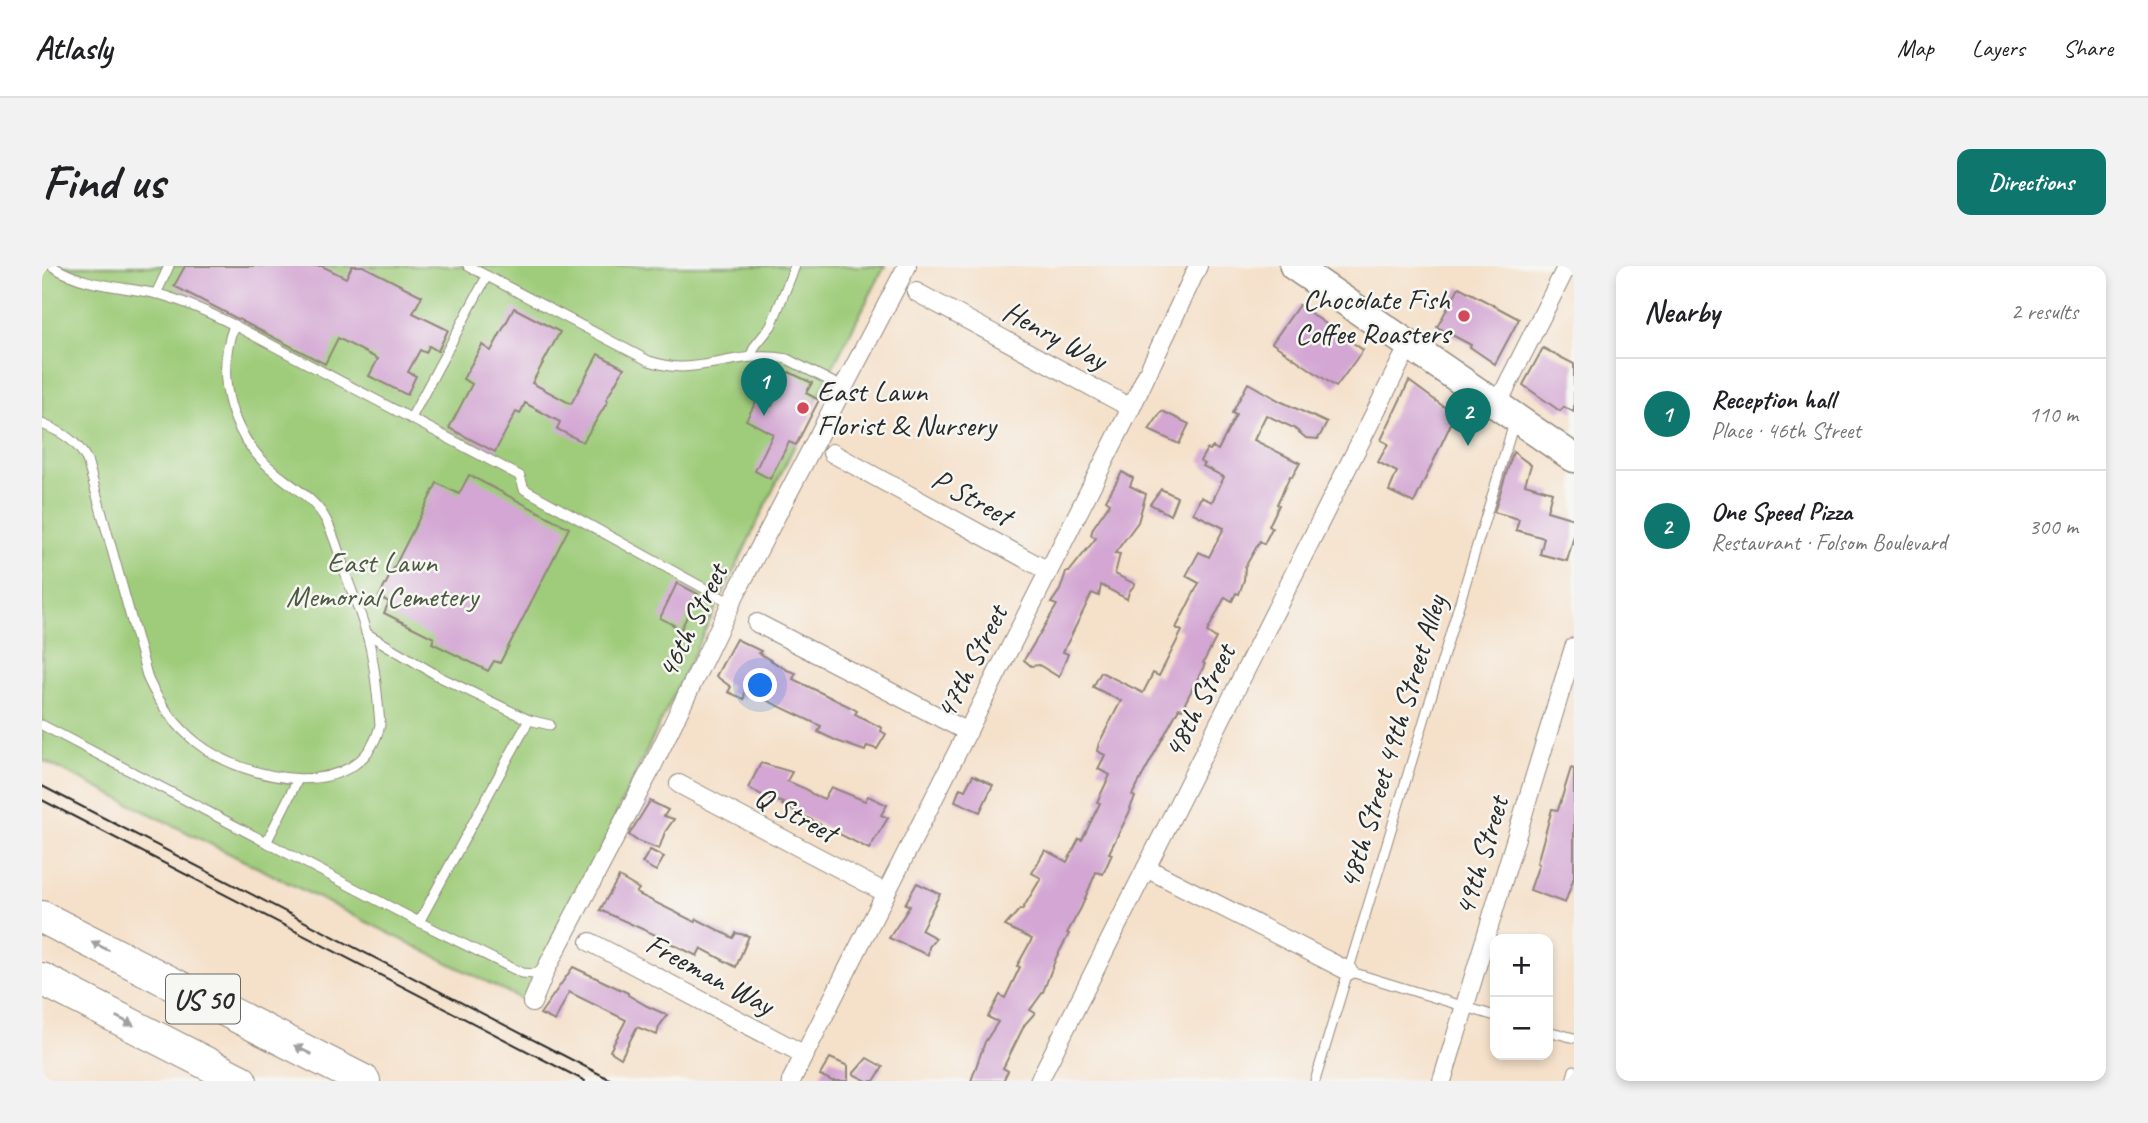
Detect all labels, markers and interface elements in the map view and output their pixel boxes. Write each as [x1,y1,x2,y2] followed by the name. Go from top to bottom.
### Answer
[35,27,112,69] text: Atlasly
[1897,33,1934,63] text: Map
[1972,33,2025,63] text: Layers
[2063,33,2113,63] text: Share
[1957,149,2106,215] button: Directions
[42,151,164,213] text: Find us
[1295,280,1453,352] place label: Chocolate Fish Coffee Roasters
[997,292,1116,379] street label: Henry Way
[1644,293,1720,331] text: Nearby
[2011,297,2078,326] text: 2 results
[1456,308,1472,324] marker: Chocolate Fish Coffee Roasters
[741,358,787,416] pin: 1
[817,372,999,444] place label: East Lawn Florist & Nursery
[1711,383,1835,416] text: Reception hall
[1445,388,1491,446] pin: 2
[795,400,811,416] marker: East Lawn Florist & Nursery
[1662,400,1672,429] text: 1
[2029,400,2078,429] text: 110 m
[1711,416,1861,445] text: Place · 46th Street
[925,460,1022,536] street label: P Street
[1711,495,1852,528] text: One Speed Pizza
[1662,512,1672,541] text: 2
[2029,512,2078,541] text: 300 m
[1711,528,1946,557] text: Restaurant · Folsom Boulevard
[286,543,481,615] park label: East Lawn Memorial Cemetery
[648,555,737,684] street label: 46th Street
[1329,589,1455,893] street label: 48th Street 49th Street Alley
[926,596,1017,725] street label: 47th Street
[1154,635,1245,764] street label: 48th Street
[743,668,777,702] your location
[749,777,847,853] street label: Q Street
[1445,789,1518,920] street label: 49th Street
[640,925,783,1025] street label: Freeman Way
[1490,934,1553,1060] map controls
[1490,934,1553,997] button: +
[90,941,110,952] one-way arrow
[166,974,240,1024] road number: US 50
[1490,997,1553,1060] button: −
[115,1015,135,1027] one-way arrow
[293,1044,313,1056] one-way arrow

